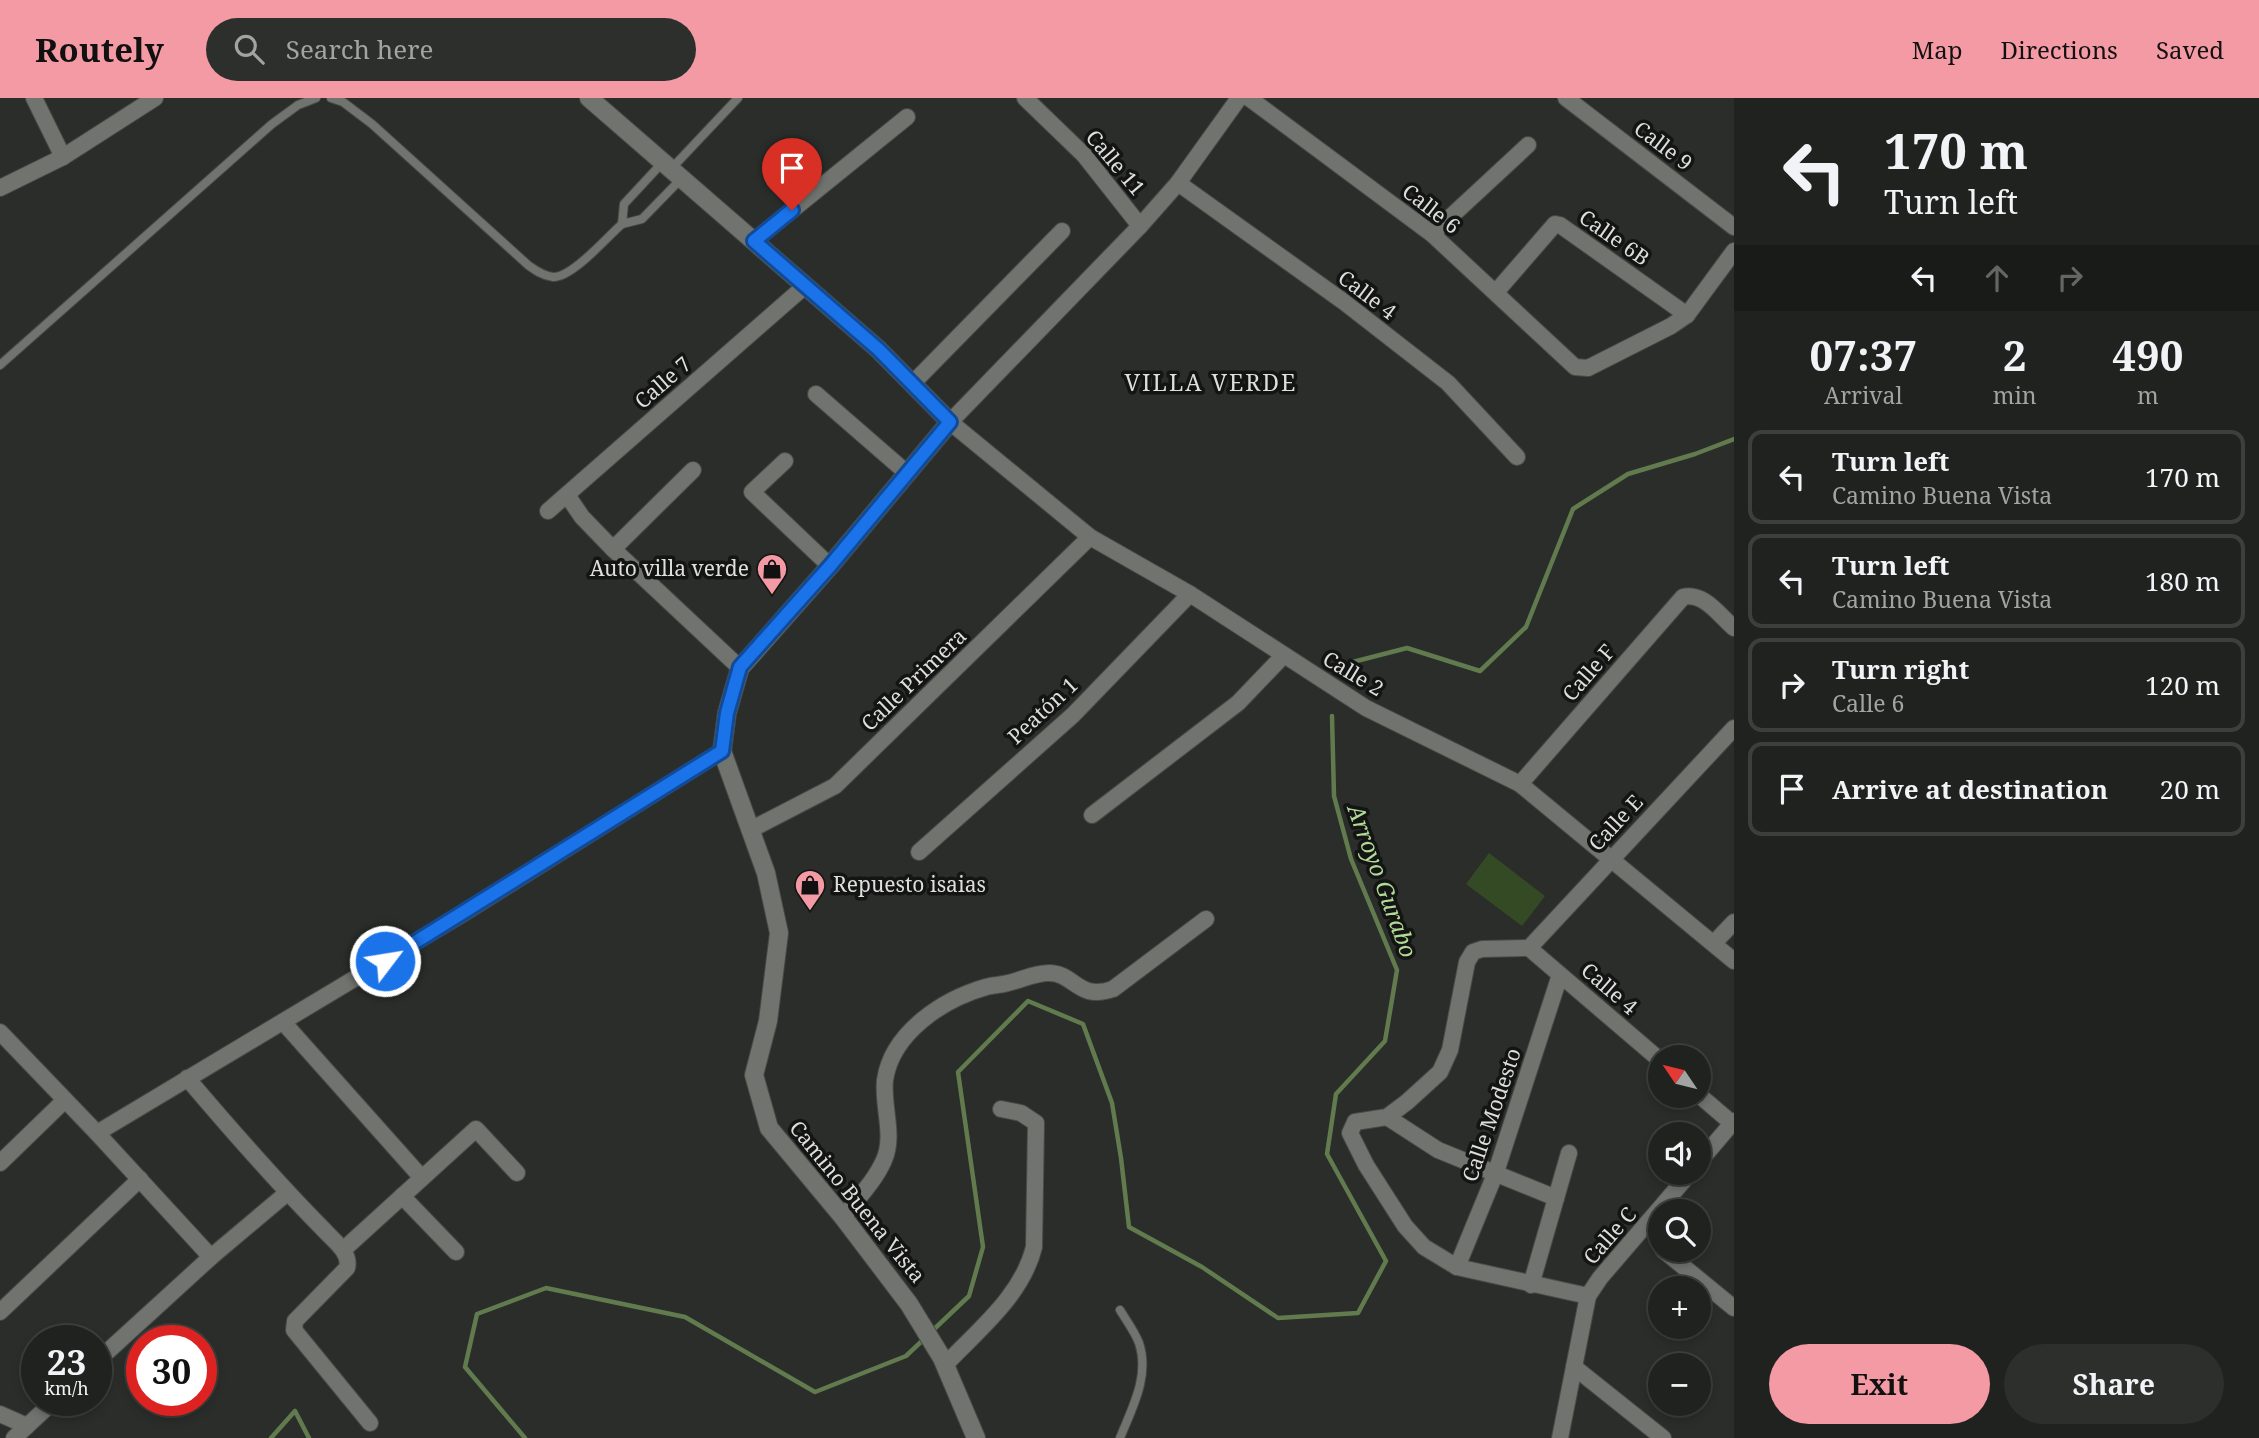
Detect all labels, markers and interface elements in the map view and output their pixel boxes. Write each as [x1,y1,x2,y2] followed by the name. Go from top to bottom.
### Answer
[206,18,696,81] search box
[35,27,164,72] text: Routely
[230,30,268,68] icon: search
[286,31,433,67] text: Search here
[1912,33,1963,66] text: Map
[2001,33,2118,66] text: Directions
[2156,33,2224,66] text: Saved
[1629,114,1698,176] street label: Calle 9
[1884,117,2028,183] text: 170 m
[1080,124,1152,201] street label: Calle 11
[1769,126,1860,217] icon: left
[762,138,822,210] pin
[773,149,811,187] icon: arrive
[1397,177,1466,240] street label: Calle 6
[1884,180,2018,223] text: Turn left
[1574,203,1655,272] street label: Calle 6B
[1905,259,1943,297] icon: left
[1978,259,2016,297] icon: ahead
[2051,259,2089,297] icon: right
[1333,263,1403,325] street label: Calle 4
[1810,326,1917,383] text: 07:37
[2003,326,2027,383] text: 2
[2112,326,2183,383] text: 490
[628,350,696,415] street label: Calle 7
[1125,366,1297,398] district label: VILLA VERDE
[1824,379,1903,411] text: Arrival
[1993,379,2037,411] text: min
[2137,379,2159,411] text: m
[1832,443,1949,479] text: Turn left
[1773,458,1811,496] icon: left
[2145,459,2220,495] text: 170 m
[1832,479,2052,511] text: Camino Buena Vista
[1832,547,1949,583] text: Turn left
[755,552,789,596] shop icon: Auto villa verde
[590,554,749,582] place label: Auto villa verde
[1773,562,1811,600] icon: left
[2145,563,2220,599] text: 180 m
[1832,583,2052,615] text: Camino Buena Vista
[855,622,972,737] street label: Calle Primera
[1556,638,1621,707] street label: Calle F
[1318,644,1389,702] street label: Calle 2
[1832,651,1969,687] text: Turn right
[1773,666,1811,704] icon: right
[2145,667,2220,703] text: 120 m
[1001,671,1083,750] street label: Peatón 1
[1832,687,1904,719] text: Calle 6
[1773,770,1811,808] icon: arrive
[1832,771,2108,807] text: Arrive at destination
[2160,771,2220,807] text: 20 m
[1582,788,1649,857] street label: Calle E
[1340,798,1426,962] water label: Arroyo Gurabo
[793,868,827,912] shop icon: Repuesto isaias
[833,870,986,898] place label: Repuesto isaias
[348,924,422,998] position arrow
[1576,956,1644,1021] street label: Calle 4
[1455,1044,1527,1185] street label: Calle Modesto
[1648,1045,1712,1108] north arrow
[1648,1045,1711,1416] map controls
[784,1114,932,1288] street label: Camino Buena Vista
[1648,1122,1711,1185] button: sound
[1648,1199,1711,1262] button: search
[1577,1201,1642,1270] street label: Calle C
[1648,1276,1711,1339] button: +
[126,1325,217,1416] speed limit sign: 30
[47,1338,86,1385] text: 23
[1769,1344,1990,1424] button: Exit
[2004,1344,2224,1424] button: Share
[1648,1353,1711,1416] button: −
[44,1376,89,1400] text: km/h

